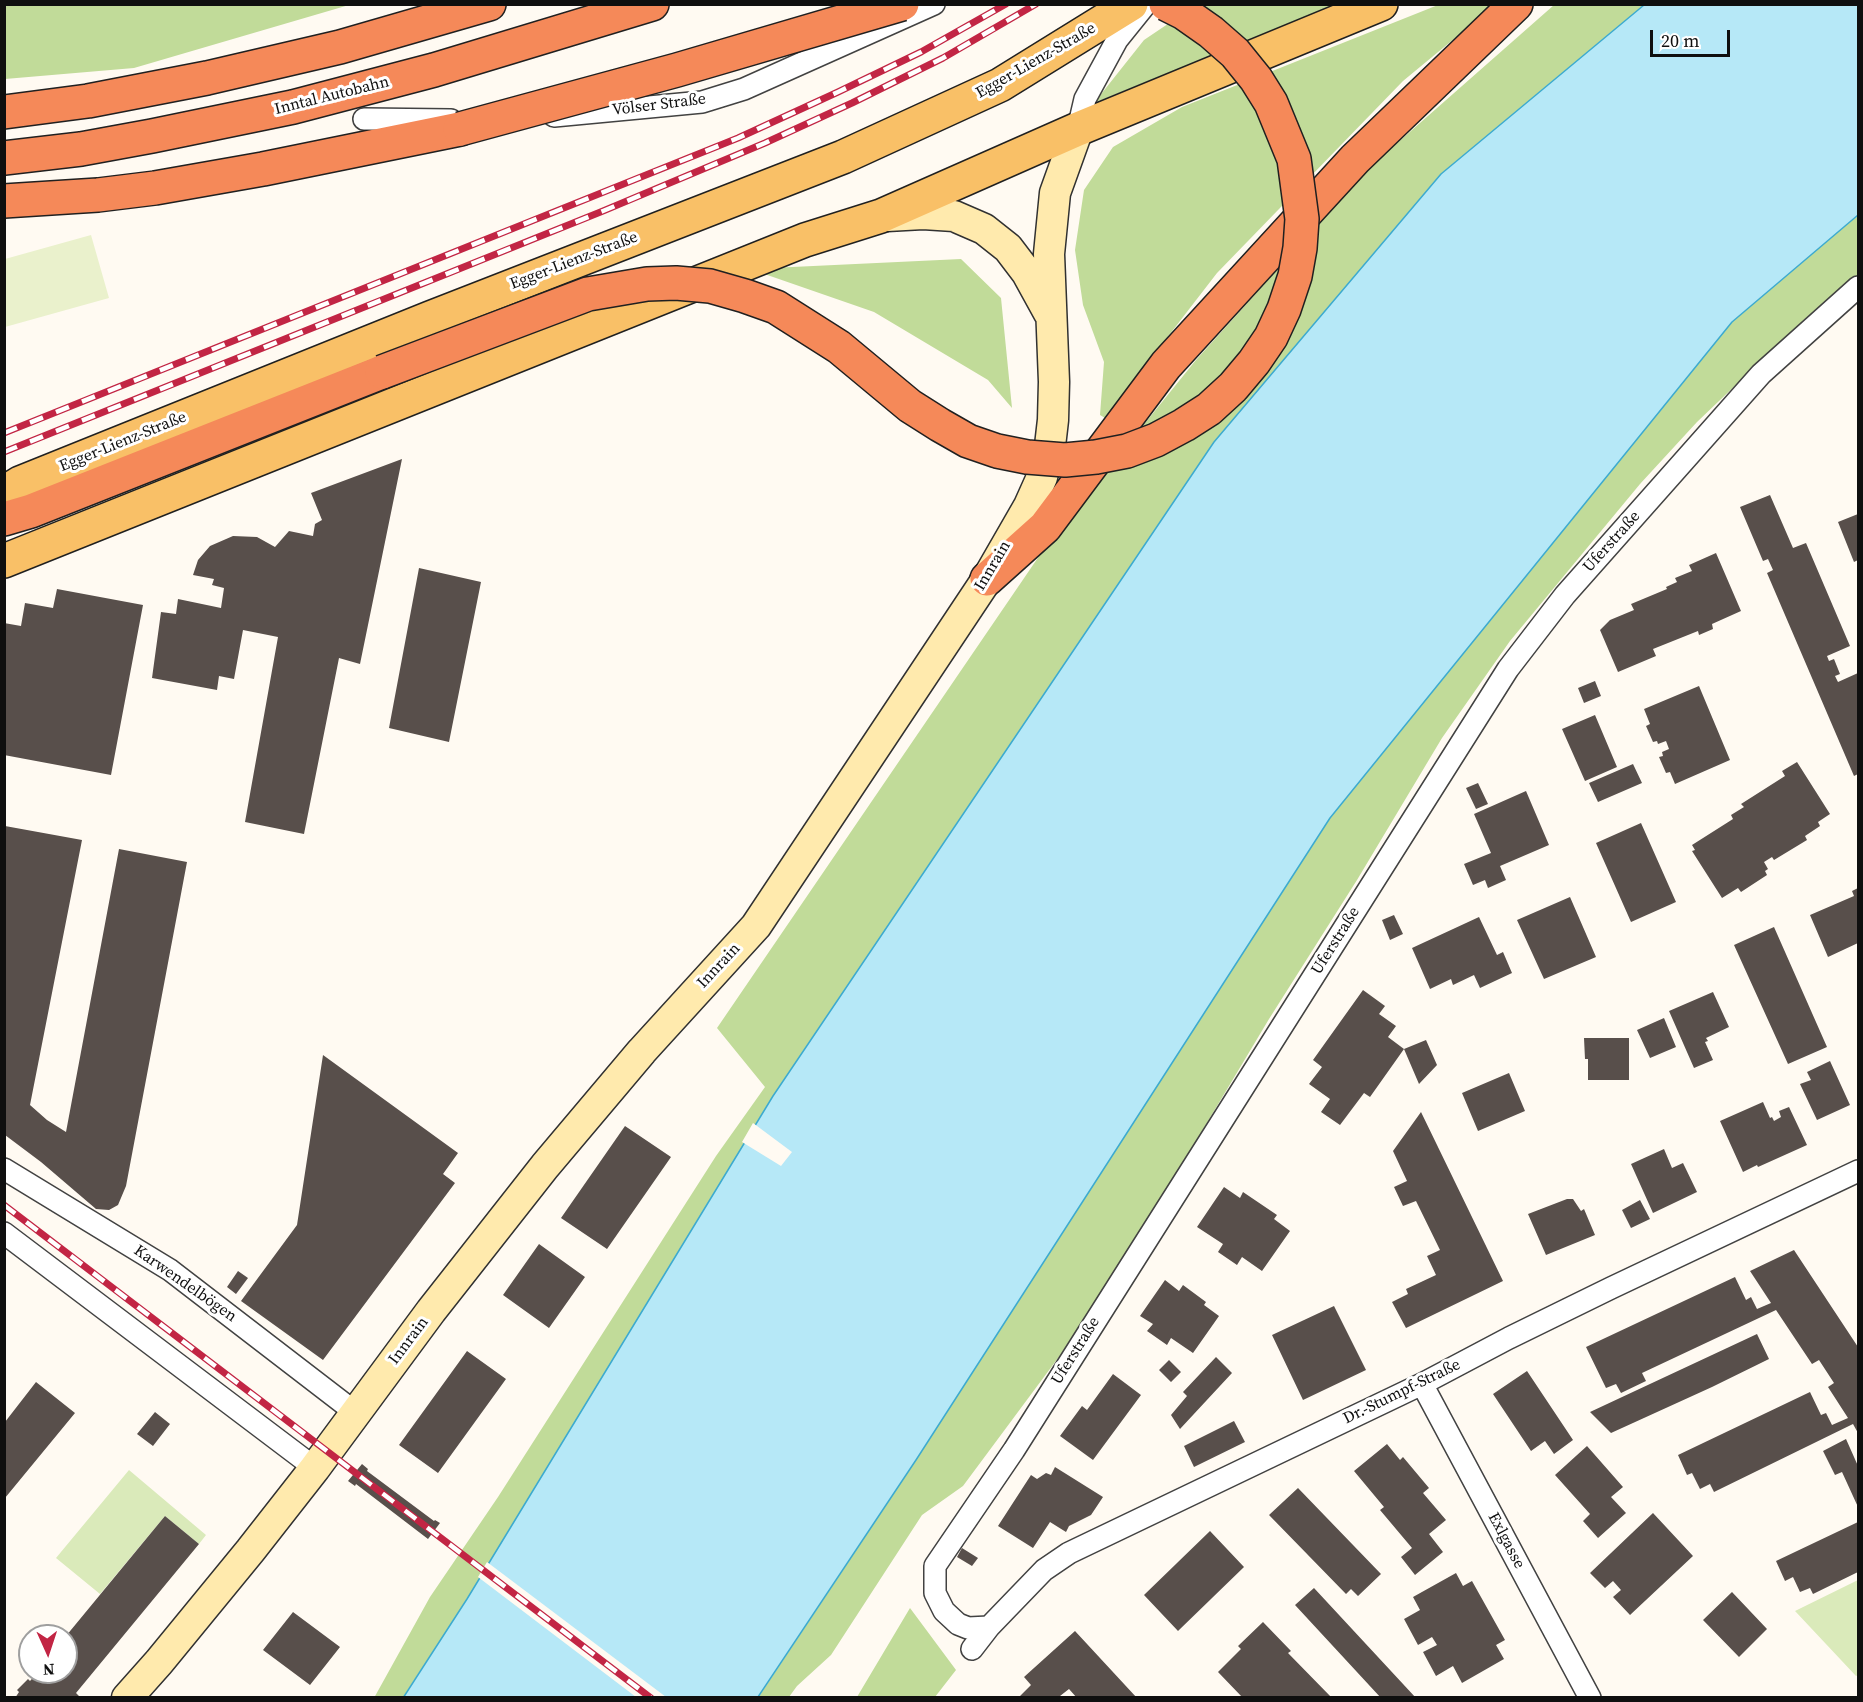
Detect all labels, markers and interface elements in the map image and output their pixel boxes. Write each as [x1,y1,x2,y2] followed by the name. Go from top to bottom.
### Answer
[1653,18,1732,56] scale bar
[973,19,1099,103] street label: Egger-Lienz-Straße
[1661,28,1699,53] text: 20 m
[273,73,391,119] street label: Inntal Autobahn
[611,90,707,120] street label: Völser Straße
[507,228,641,294] street label: Egger-Lienz-Straße
[57,408,189,476] street label: Egger-Lienz-Straße
[1579,507,1645,577] street label: Uferstraße
[971,538,1015,594] street label: Innrain
[1308,904,1364,978] street label: Uferstraße
[693,940,745,992] street label: Innrain
[130,1241,240,1327] street label: Karwendelbögen
[385,1313,433,1369] street label: Innrain
[1048,1314,1104,1388] street label: Uferstraße
[1340,1355,1464,1429] street label: Dr.-Stumpf-Straße
[1483,1510,1529,1572] street label: Exlgasse
[18,1624,78,1684] north arrow
[42,1659,55,1681] text: N

